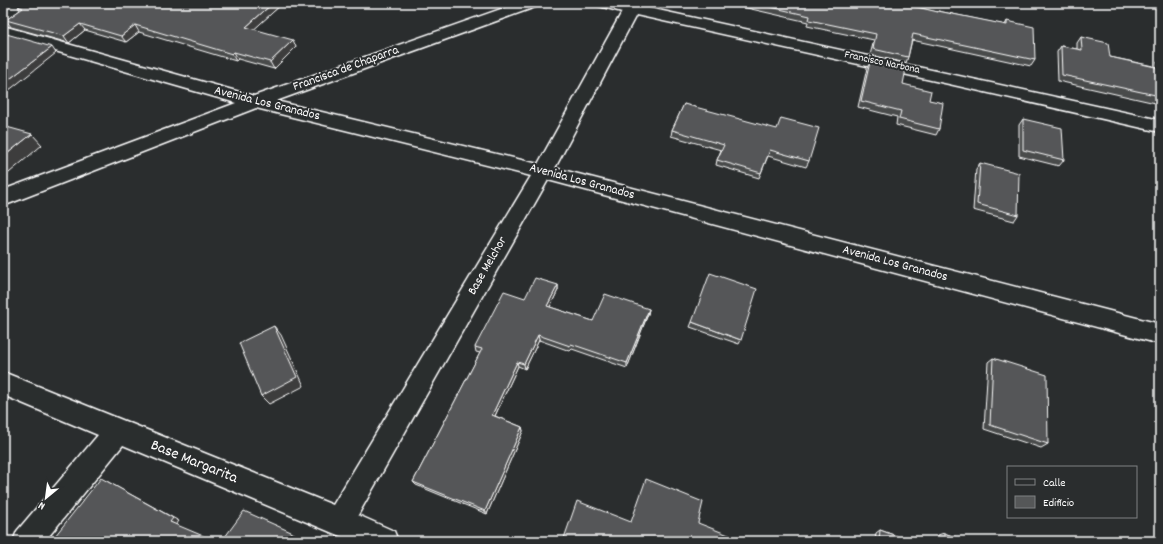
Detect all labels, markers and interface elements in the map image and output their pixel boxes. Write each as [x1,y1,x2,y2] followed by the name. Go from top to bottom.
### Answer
[291,41,402,97] street label: Francisca de Chaparra
[843,47,922,79] street label: Francisco Narbona
[212,82,322,126] street label: Avenida Los Granados
[527,159,637,205] street label: Avenida Los Granados
[464,233,512,299] street label: Base Melchor
[840,241,950,287] street label: Avenida Los Granados
[147,434,241,490] street label: Base Margarita
[1007,466,1137,518] legend
[1043,475,1066,492] text: Calle
[26,478,66,518] north arrow
[1043,495,1074,512] text: Edificio
[35,496,48,513] text: N

